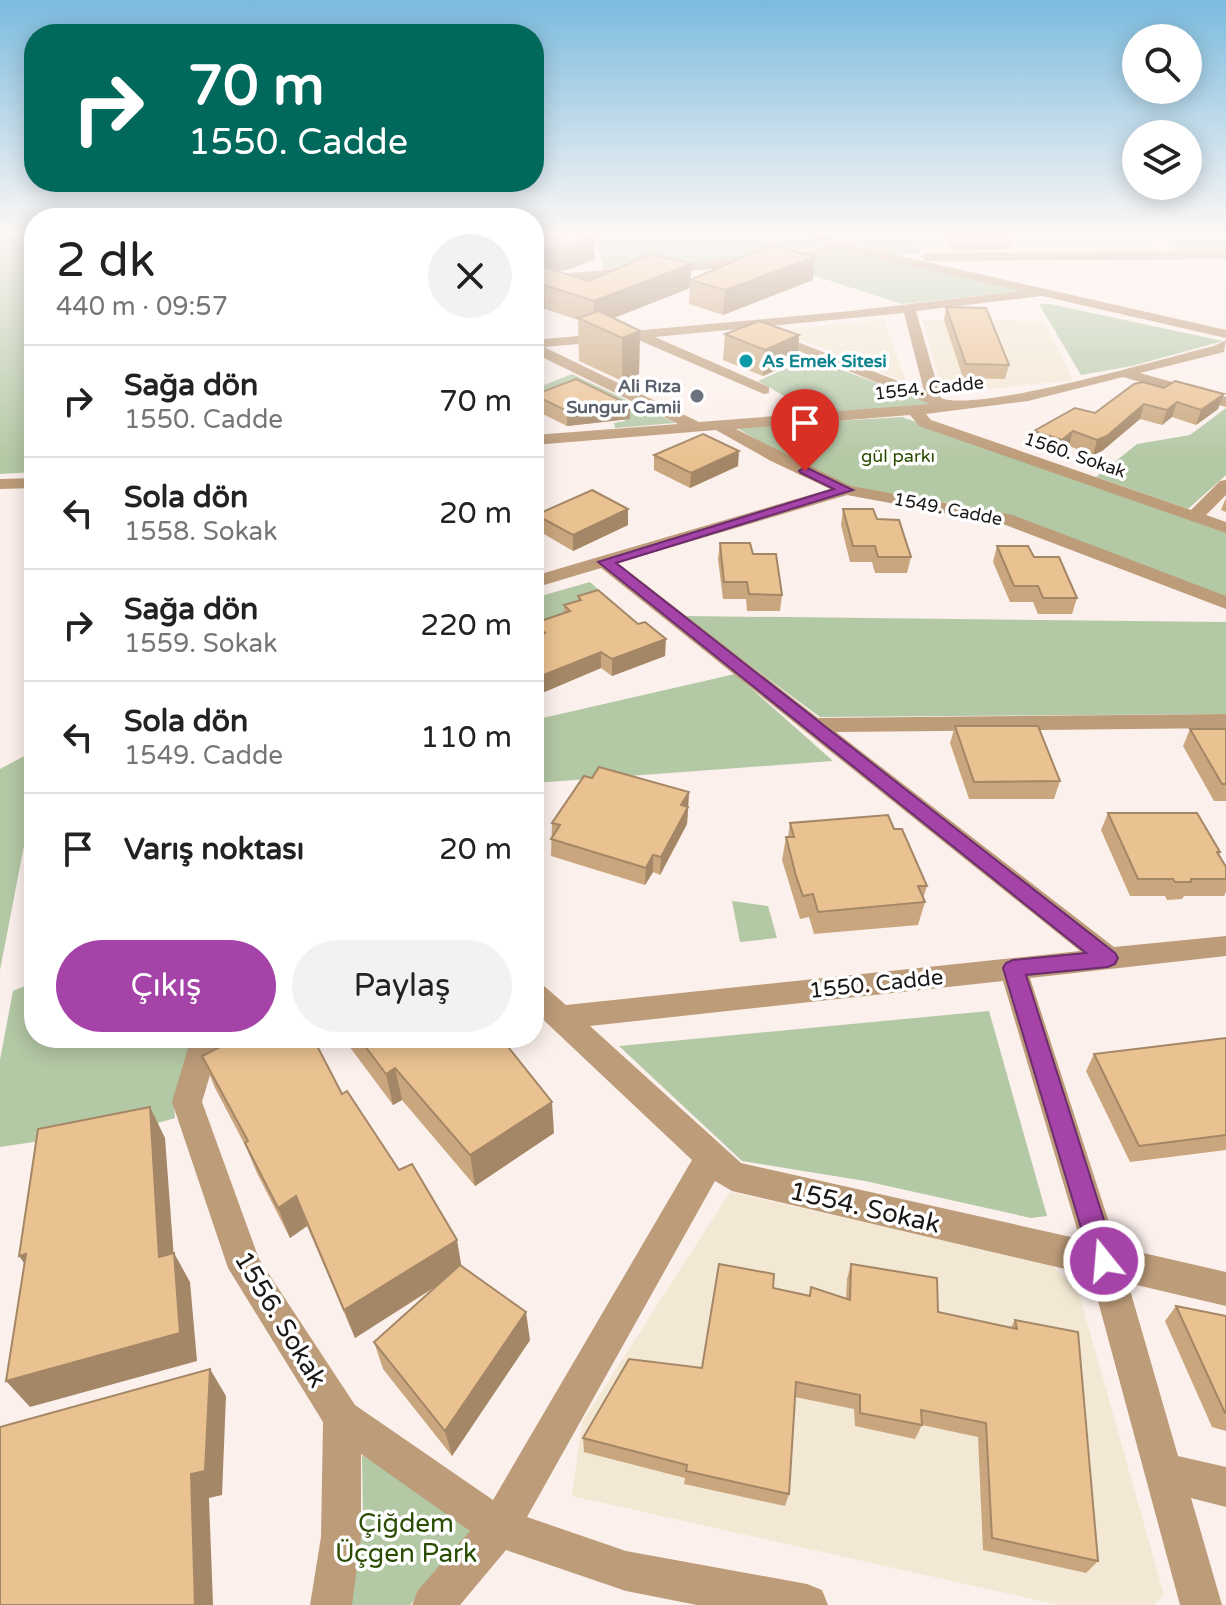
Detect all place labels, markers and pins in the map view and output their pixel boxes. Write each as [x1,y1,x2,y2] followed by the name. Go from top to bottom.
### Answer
[762,350,887,372] place label: As Emek Sitesi
[737,352,755,370] marker: As Emek Sitesi
[566,375,681,418] place label: Ali Rıza Sungur Camii
[688,387,706,405] marker: Ali Rıza Sungur Camii
[771,389,839,471] pin

